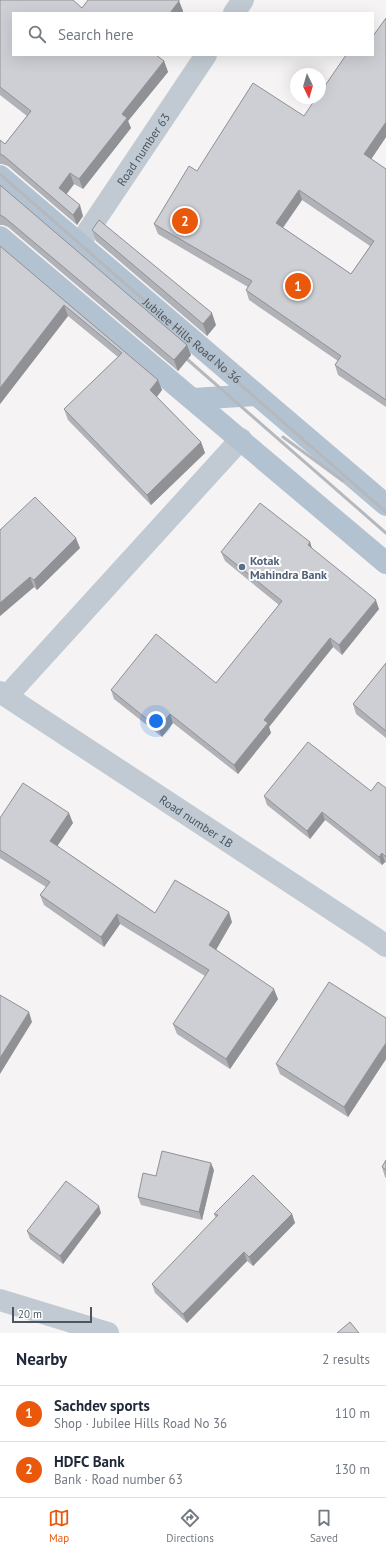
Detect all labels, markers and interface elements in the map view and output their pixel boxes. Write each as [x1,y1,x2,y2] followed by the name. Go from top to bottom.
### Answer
[12,12,374,56] search box
[26,23,48,45] icon: search
[58,25,134,44] text: Search here
[290,68,326,104] north arrow
[113,110,173,188] street label: Road number 63
[172,206,198,236] pin: 2
[285,271,311,301] pin: 1
[140,293,245,386] street label: Jubilee Hills Road No 36
[250,553,327,582] place label: Kotak Mahindra Bank
[237,562,247,572] marker: Kotak Mahindra Bank
[146,711,166,731] your location
[157,791,236,850] street label: Road number 1B
[12,1305,92,1324] scale bar
[18,1307,42,1321] text: 20 m
[16,1348,67,1370] text: Nearby
[322,1351,370,1368] text: 2 results
[54,1396,150,1415] text: Sachdev sports
[25,1405,33,1422] text: 1
[335,1405,370,1422] text: 110 m
[54,1415,227,1432] text: Shop · Jubilee Hills Road No 36
[54,1452,125,1471] text: HDFC Bank
[25,1461,33,1478] text: 2
[335,1461,370,1478] text: 130 m
[54,1471,183,1488] text: Bank · Road number 63
[48,1507,70,1545] tab: Map
[166,1507,214,1545] tab: Directions
[310,1507,338,1545] tab: Saved

